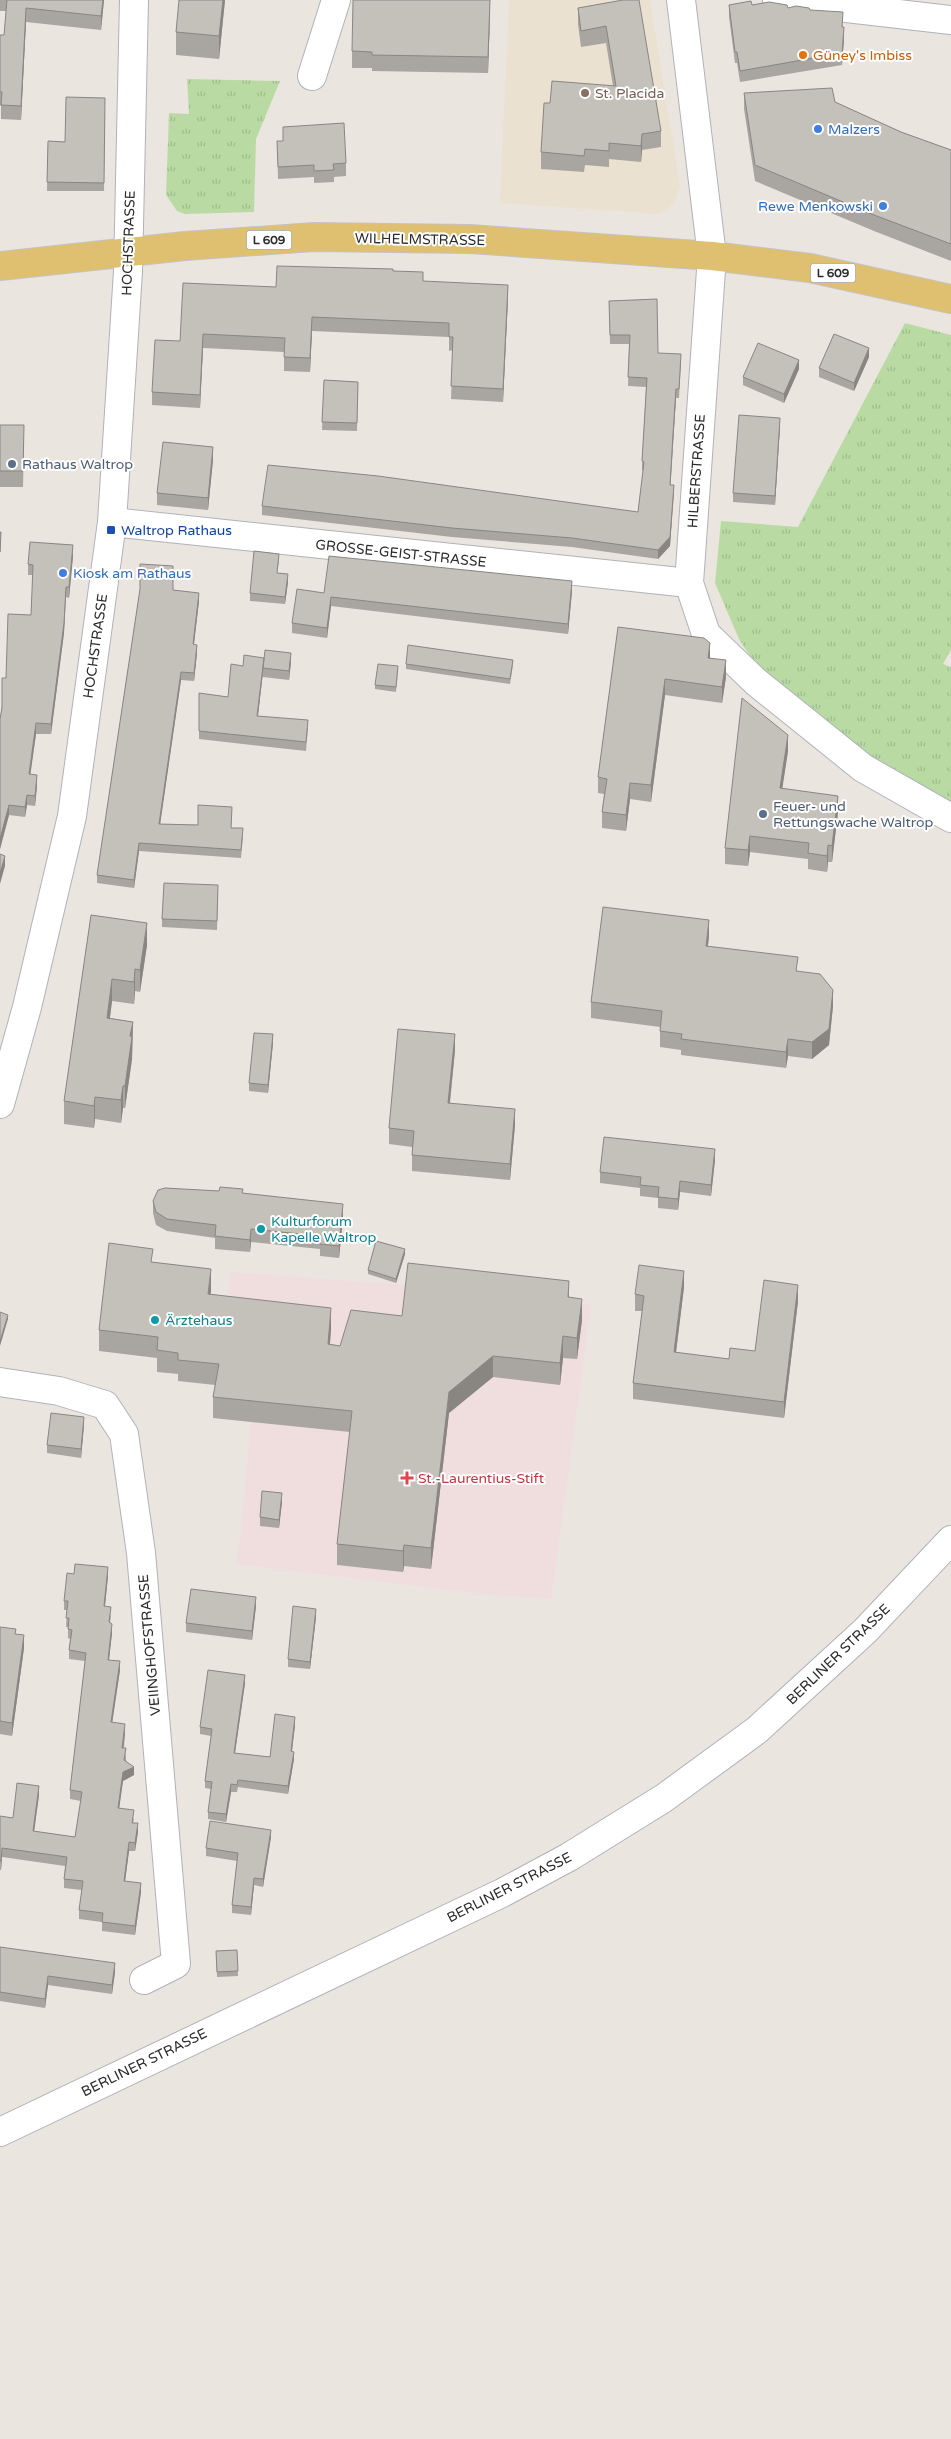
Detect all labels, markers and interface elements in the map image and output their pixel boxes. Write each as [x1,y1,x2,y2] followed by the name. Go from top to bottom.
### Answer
[813,47,912,64] place label: Güney's Imbiss
[797,49,809,61] marker: Güney's Imbiss
[595,85,664,102] place label: St. Placida
[579,87,591,99] marker: St. Placida
[828,121,880,138] place label: Malzers
[812,123,824,135] marker: Malzers
[118,190,139,296] street label: HOCHSTRASSE
[758,198,873,215] place label: Rewe Menkowski
[877,200,889,212] marker: Rewe Menkowski
[246,230,292,250] road number: L 609
[355,230,485,249] street label: WILHELMSTRASSE
[810,264,856,282] road number: L 609
[684,413,709,529] street label: HILBERSTRASSE
[22,456,133,473] place label: Rathaus Waltrop
[6,458,18,470] marker: Rathaus Waltrop
[121,522,232,539] place label: Waltrop Rathaus
[105,524,117,536] marker: Waltrop Rathaus
[315,536,487,571] street label: GROSSE-GEIST-STRASSE
[73,565,192,582] place label: Kiosk am Rathaus
[57,567,69,579] marker: Kiosk am Rathaus
[80,593,111,699] street label: HOCHSTRASSE
[773,798,934,831] place label: Feuer- und Rettungswache Waltrop
[757,808,769,820] marker: Feuer- und Rettungswache Waltrop
[271,1213,377,1246] place label: Kulturforum Kapelle Waltrop
[255,1223,267,1235] marker: Kulturforum Kapelle Waltrop
[165,1312,233,1329] place label: Ärztehaus
[149,1314,161,1326] marker: Ärztehaus
[418,1470,545,1487] place label: St.-Laurentius-Stift
[400,1471,414,1485] marker: St.-Laurentius-Stift
[135,1573,164,1717] street label: VEIINGHOFSTRASSE
[783,1600,894,1708] street label: BERLINER STRASSE
[444,1849,574,1926] street label: BERLINER STRASSE
[79,2025,210,2100] street label: BERLINER STRASSE

